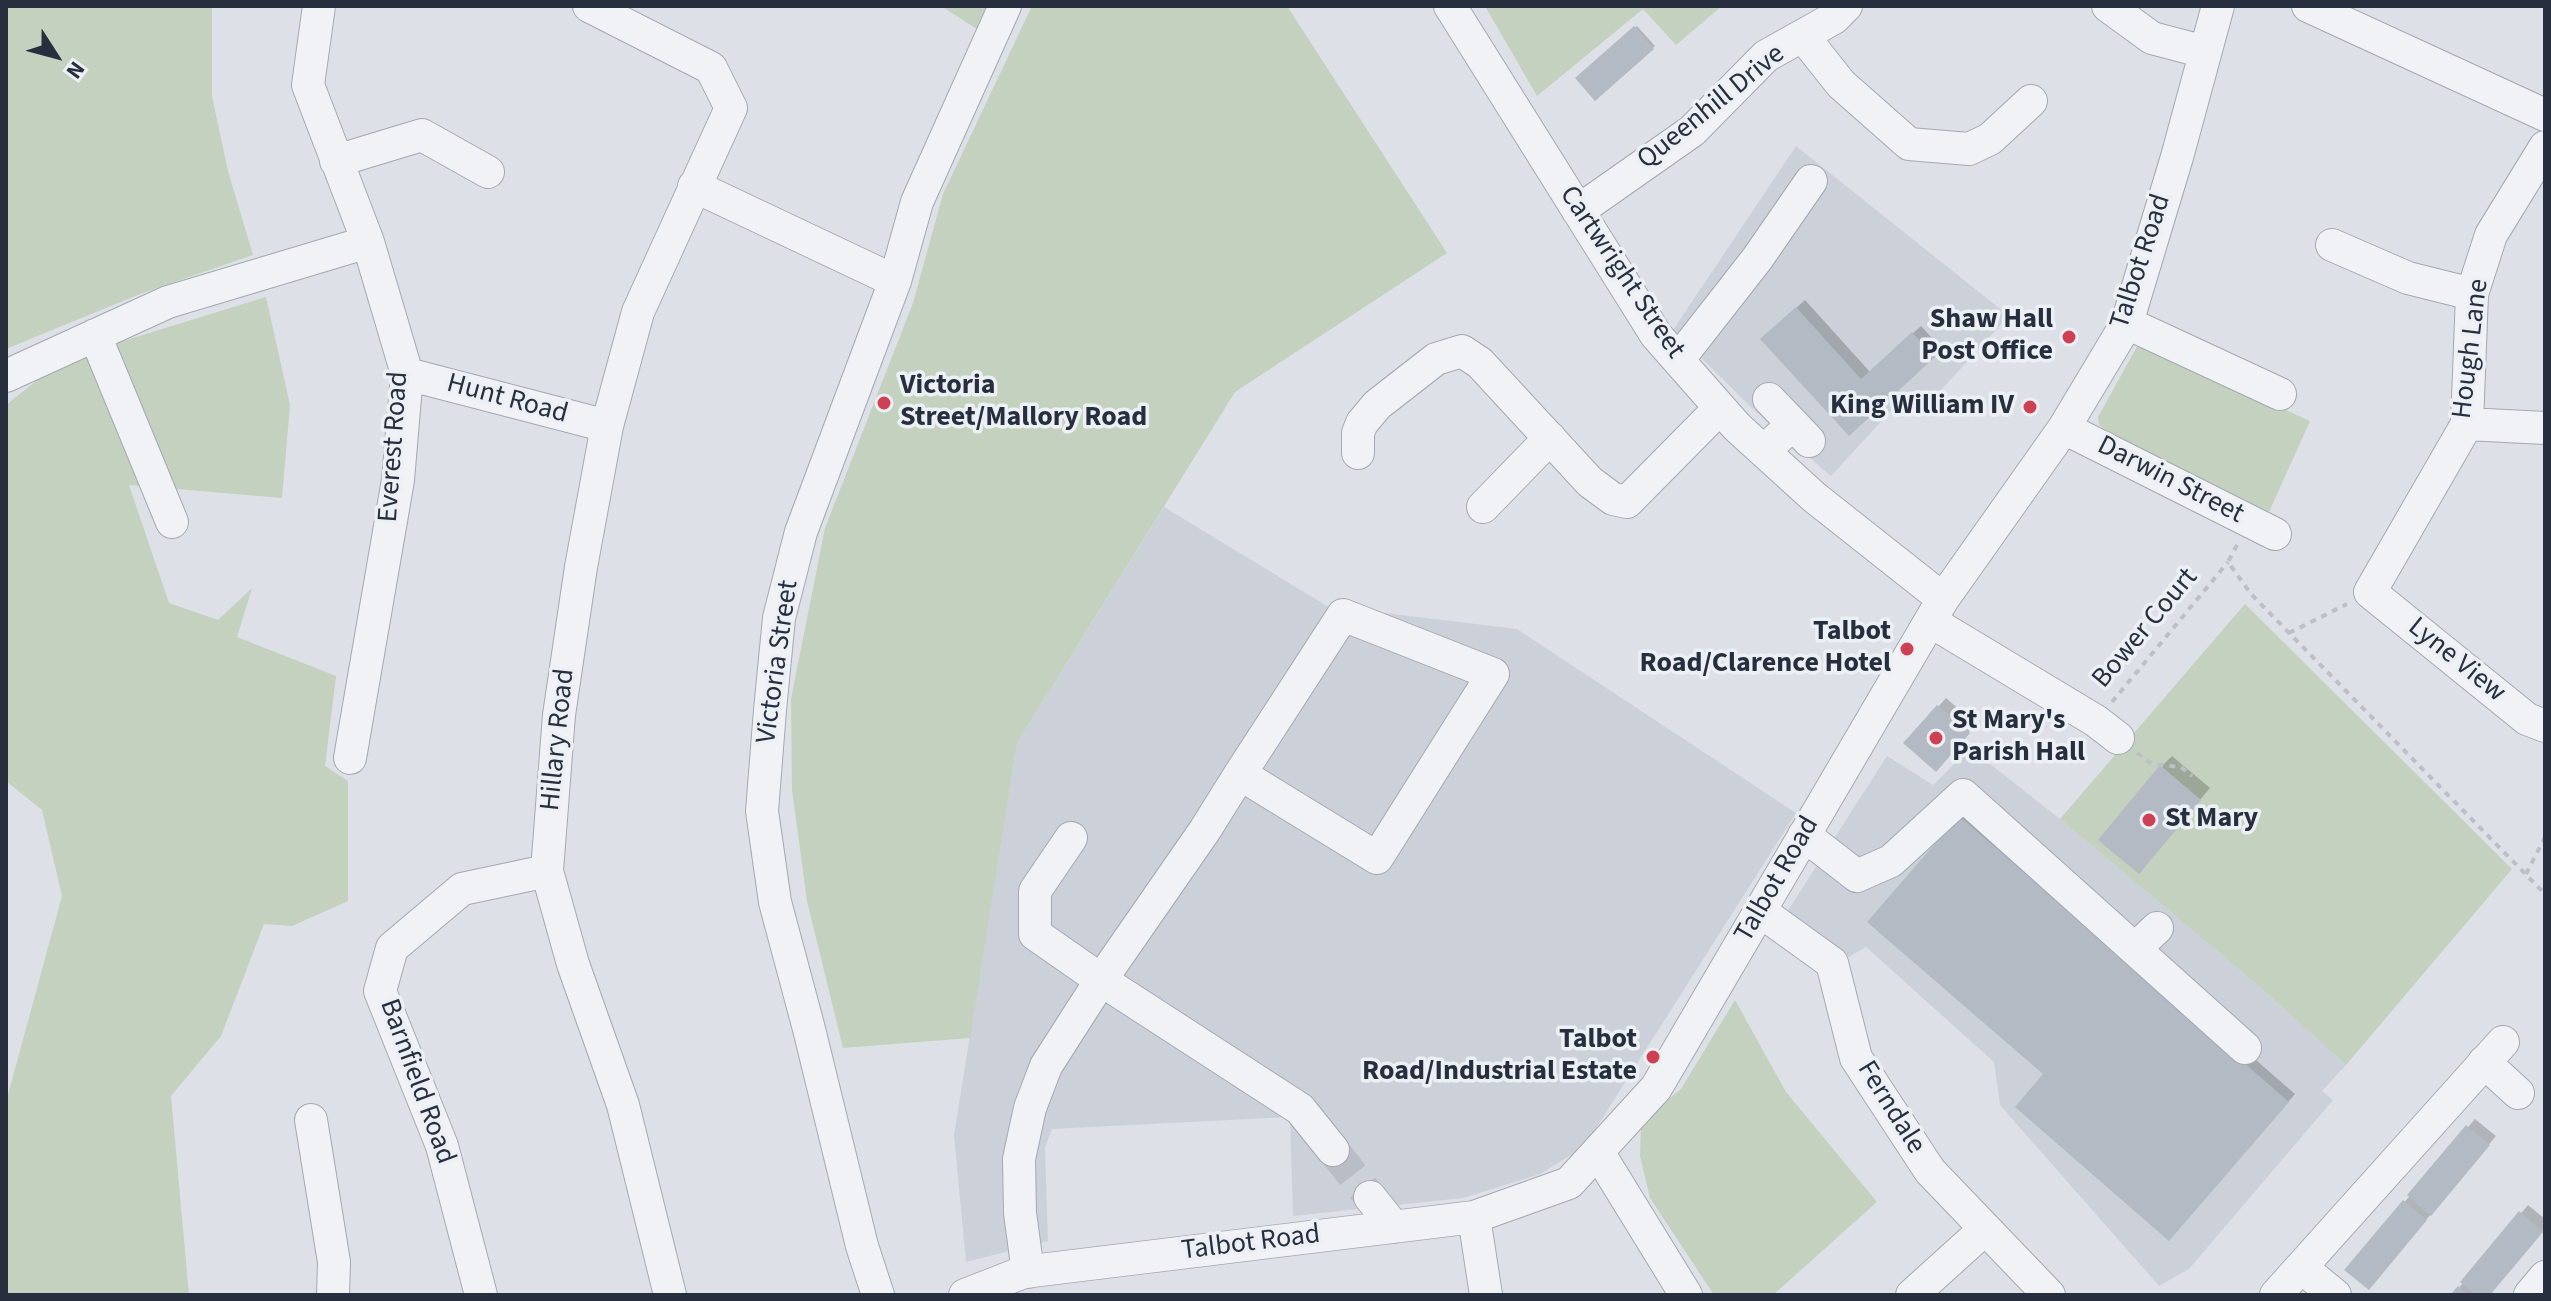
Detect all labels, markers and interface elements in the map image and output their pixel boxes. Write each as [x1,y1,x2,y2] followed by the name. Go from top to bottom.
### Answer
[16,16,96,96] north arrow
[1632,38,1792,178] street label: Queenhill Drive
[58,55,93,85] text: N
[1551,180,1691,366] street label: Cartwright Street
[2104,190,2180,334] street label: Talbot Road
[2447,277,2497,421] street label: Hough Lane
[1921,304,2053,370] place label: Shaw Hall Post Office
[2060,328,2078,346] marker: Shaw Hall Post Office
[443,368,571,432] street label: Hunt Road
[900,370,1147,436] place label: Victoria Street/Mallory Road
[373,371,417,523] street label: Everest Road
[1830,390,2014,424] place label: King William IV
[875,394,893,412] marker: Victoria Street/Mallory Road
[2021,398,2039,416] marker: King William IV
[2091,430,2249,532] street label: Darwin Street
[2086,562,2206,696] street label: Bower Court
[751,578,807,746] street label: Victoria Street
[2400,611,2512,711] street label: Lyne View
[1640,616,1891,682] place label: Talbot Road/Clarence Hotel
[1898,640,1916,658] marker: Talbot Road/Clarence Hotel
[535,667,583,813] street label: Hillary Road
[1952,705,2085,771] place label: St Mary's Parish Hall
[1927,729,1945,747] marker: St Mary's Parish Hall
[2165,803,2258,837] place label: St Mary
[1729,811,1827,949] street label: Talbot Road
[2140,811,2158,829] marker: St Mary
[371,995,461,1169] street label: Barnfield Road
[1362,1024,1637,1090] place label: Talbot Road/Industrial Estate
[1644,1048,1662,1066] marker: Talbot Road/Industrial Estate
[1848,1055,1932,1161] street label: Ferndale
[1180,1219,1322,1269] street label: Talbot Road

